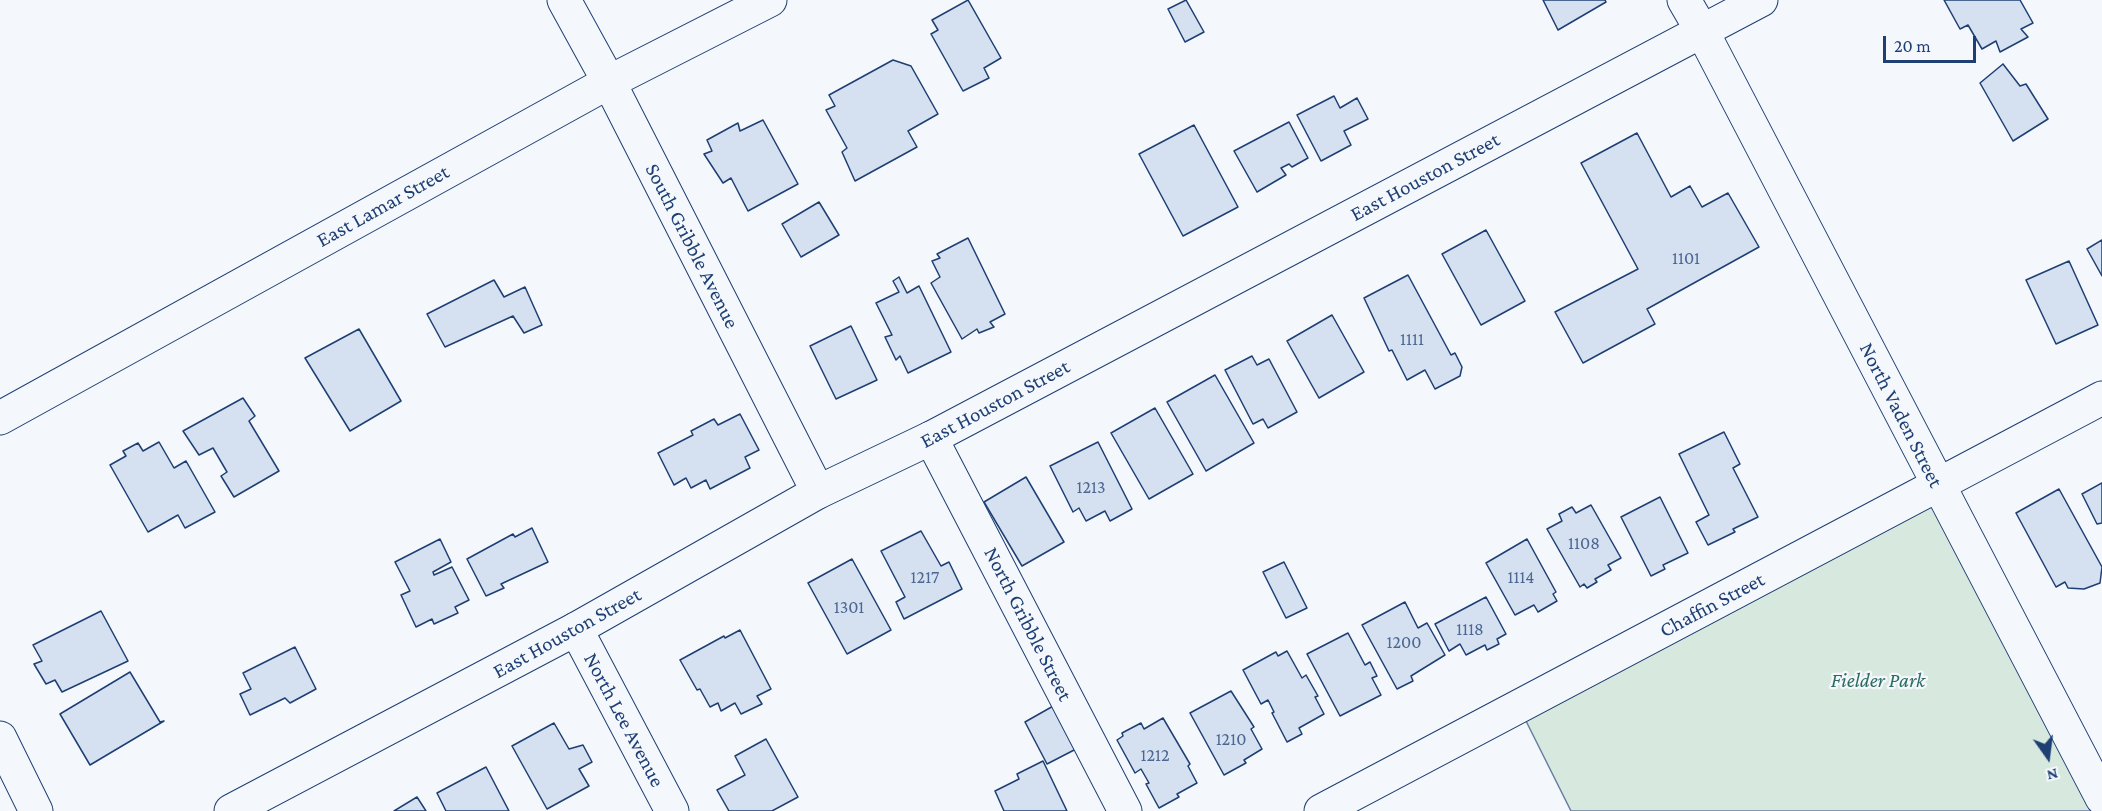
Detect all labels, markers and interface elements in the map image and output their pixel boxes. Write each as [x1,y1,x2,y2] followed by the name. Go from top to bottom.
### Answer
[1886,24,1979,62] scale bar
[1894,36,1931,56] text: 20 m
[1346,127,1504,227] street label: East Houston Street
[312,159,454,253] street label: East Lamar Street
[639,159,745,333] street label: South Gribble Avenue
[1672,247,1700,269] house number: 1101
[1400,328,1424,350] house number: 1111
[1854,338,1948,492] street label: North Vaden Street
[916,354,1074,454] street label: East Houston Street
[1076,476,1106,498] house number: 1213
[1568,532,1600,554] house number: 1108
[978,543,1078,705] street label: North Gribble Street
[911,566,939,588] house number: 1217
[1507,566,1535,588] house number: 1114
[1655,567,1769,643] street label: Chaffin Street
[489,582,645,684] street label: East Houston Street
[834,596,864,618] house number: 1301
[1456,618,1484,640] house number: 1118
[1387,631,1421,653] house number: 1200
[578,649,670,791] street label: North Lee Avenue
[1831,668,1925,694] park label: Fielder Park
[2018,727,2078,787] north arrow
[1216,728,1246,750] house number: 1210
[1140,744,1170,766] house number: 1212
[2045,765,2060,785] text: N

